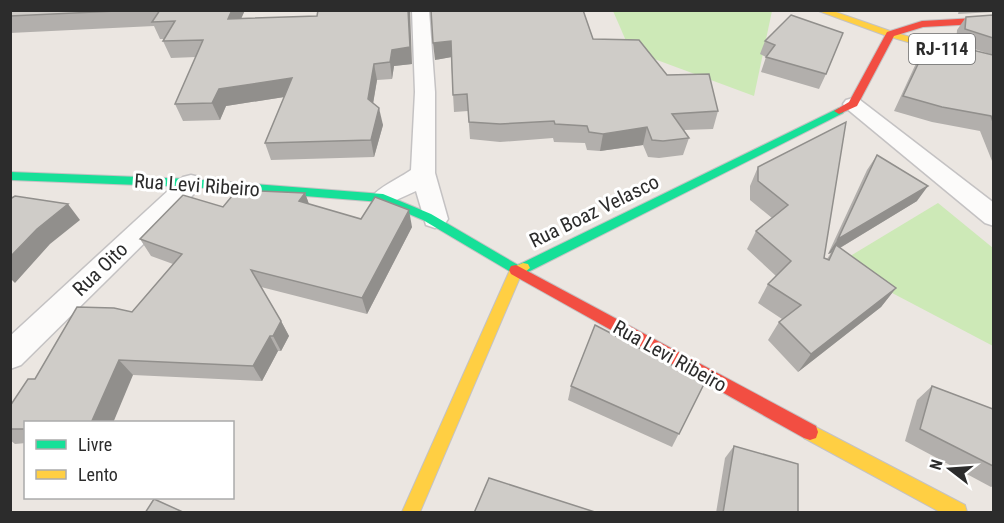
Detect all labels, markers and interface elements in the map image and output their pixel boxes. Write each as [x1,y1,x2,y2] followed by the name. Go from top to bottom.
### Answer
[909,34,975,64] road number: RJ-114
[133,169,261,201] street label: Rua Levi Ribeiro
[525,169,663,253] street label: Rua Boaz Velasco
[68,237,132,301] street label: Rua Oito
[609,315,731,397] street label: Rua Levi Ribeiro
[24,421,234,499] legend
[78,434,112,455] text: Livre
[920,439,980,499] north arrow
[926,457,947,472] text: N
[78,464,118,485] text: Lento

